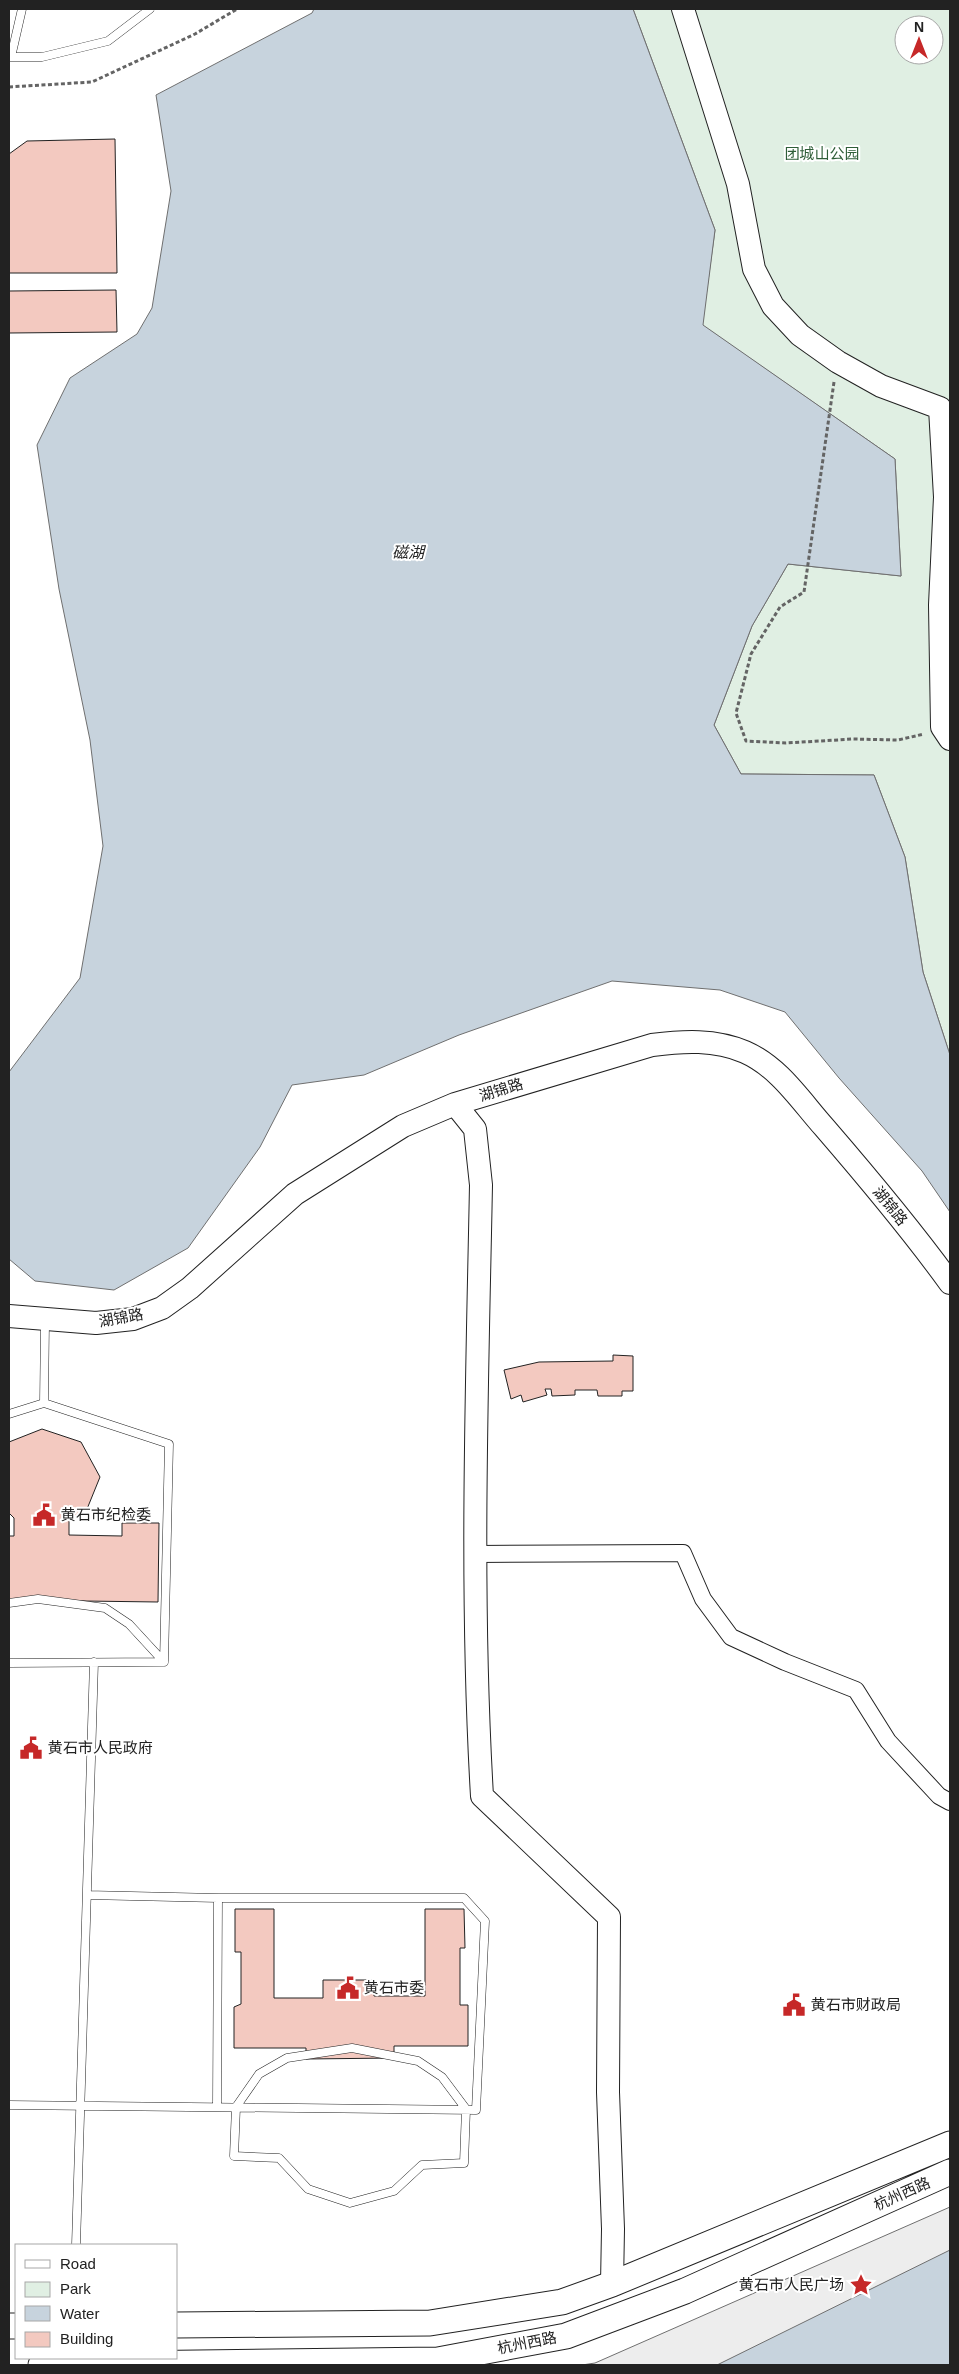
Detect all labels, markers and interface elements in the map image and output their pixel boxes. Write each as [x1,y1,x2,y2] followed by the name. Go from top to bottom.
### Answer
[894,15,944,65] north arrow
[914,19,924,35] text: N
[784,145,860,162] park label: 团城山公园
[392,544,427,561] water label: 磁湖
[477,1075,525,1104] street label: 湖锦路
[870,1183,911,1229] street label: 湖锦路
[97,1305,145,1330] street label: 湖锦路
[31,1502,57,1528] public building icon: 黄石市纪检委
[61,1506,151,1523] place label: 黄石市纪检委
[18,1735,44,1761] public building icon: 黄石市人民政府
[48,1739,153,1756] place label: 黄石市人民政府
[335,1975,361,2001] public building icon: 黄石市委
[364,1979,424,1996] place label: 黄石市委
[781,1992,807,2018] public building icon: 黄石市财政局
[811,1996,901,2013] place label: 黄石市财政局
[871,2174,933,2214] street label: 杭州西路
[15,2244,178,2359] legend
[60,2255,96,2272] text: Road
[848,2272,874,2298] place icon: 黄石市人民广场
[739,2276,844,2293] place label: 黄石市人民广场
[60,2280,91,2297] text: Park
[60,2305,99,2322] text: Water
[496,2328,558,2357] street label: 杭州西路
[60,2330,113,2347] text: Building

